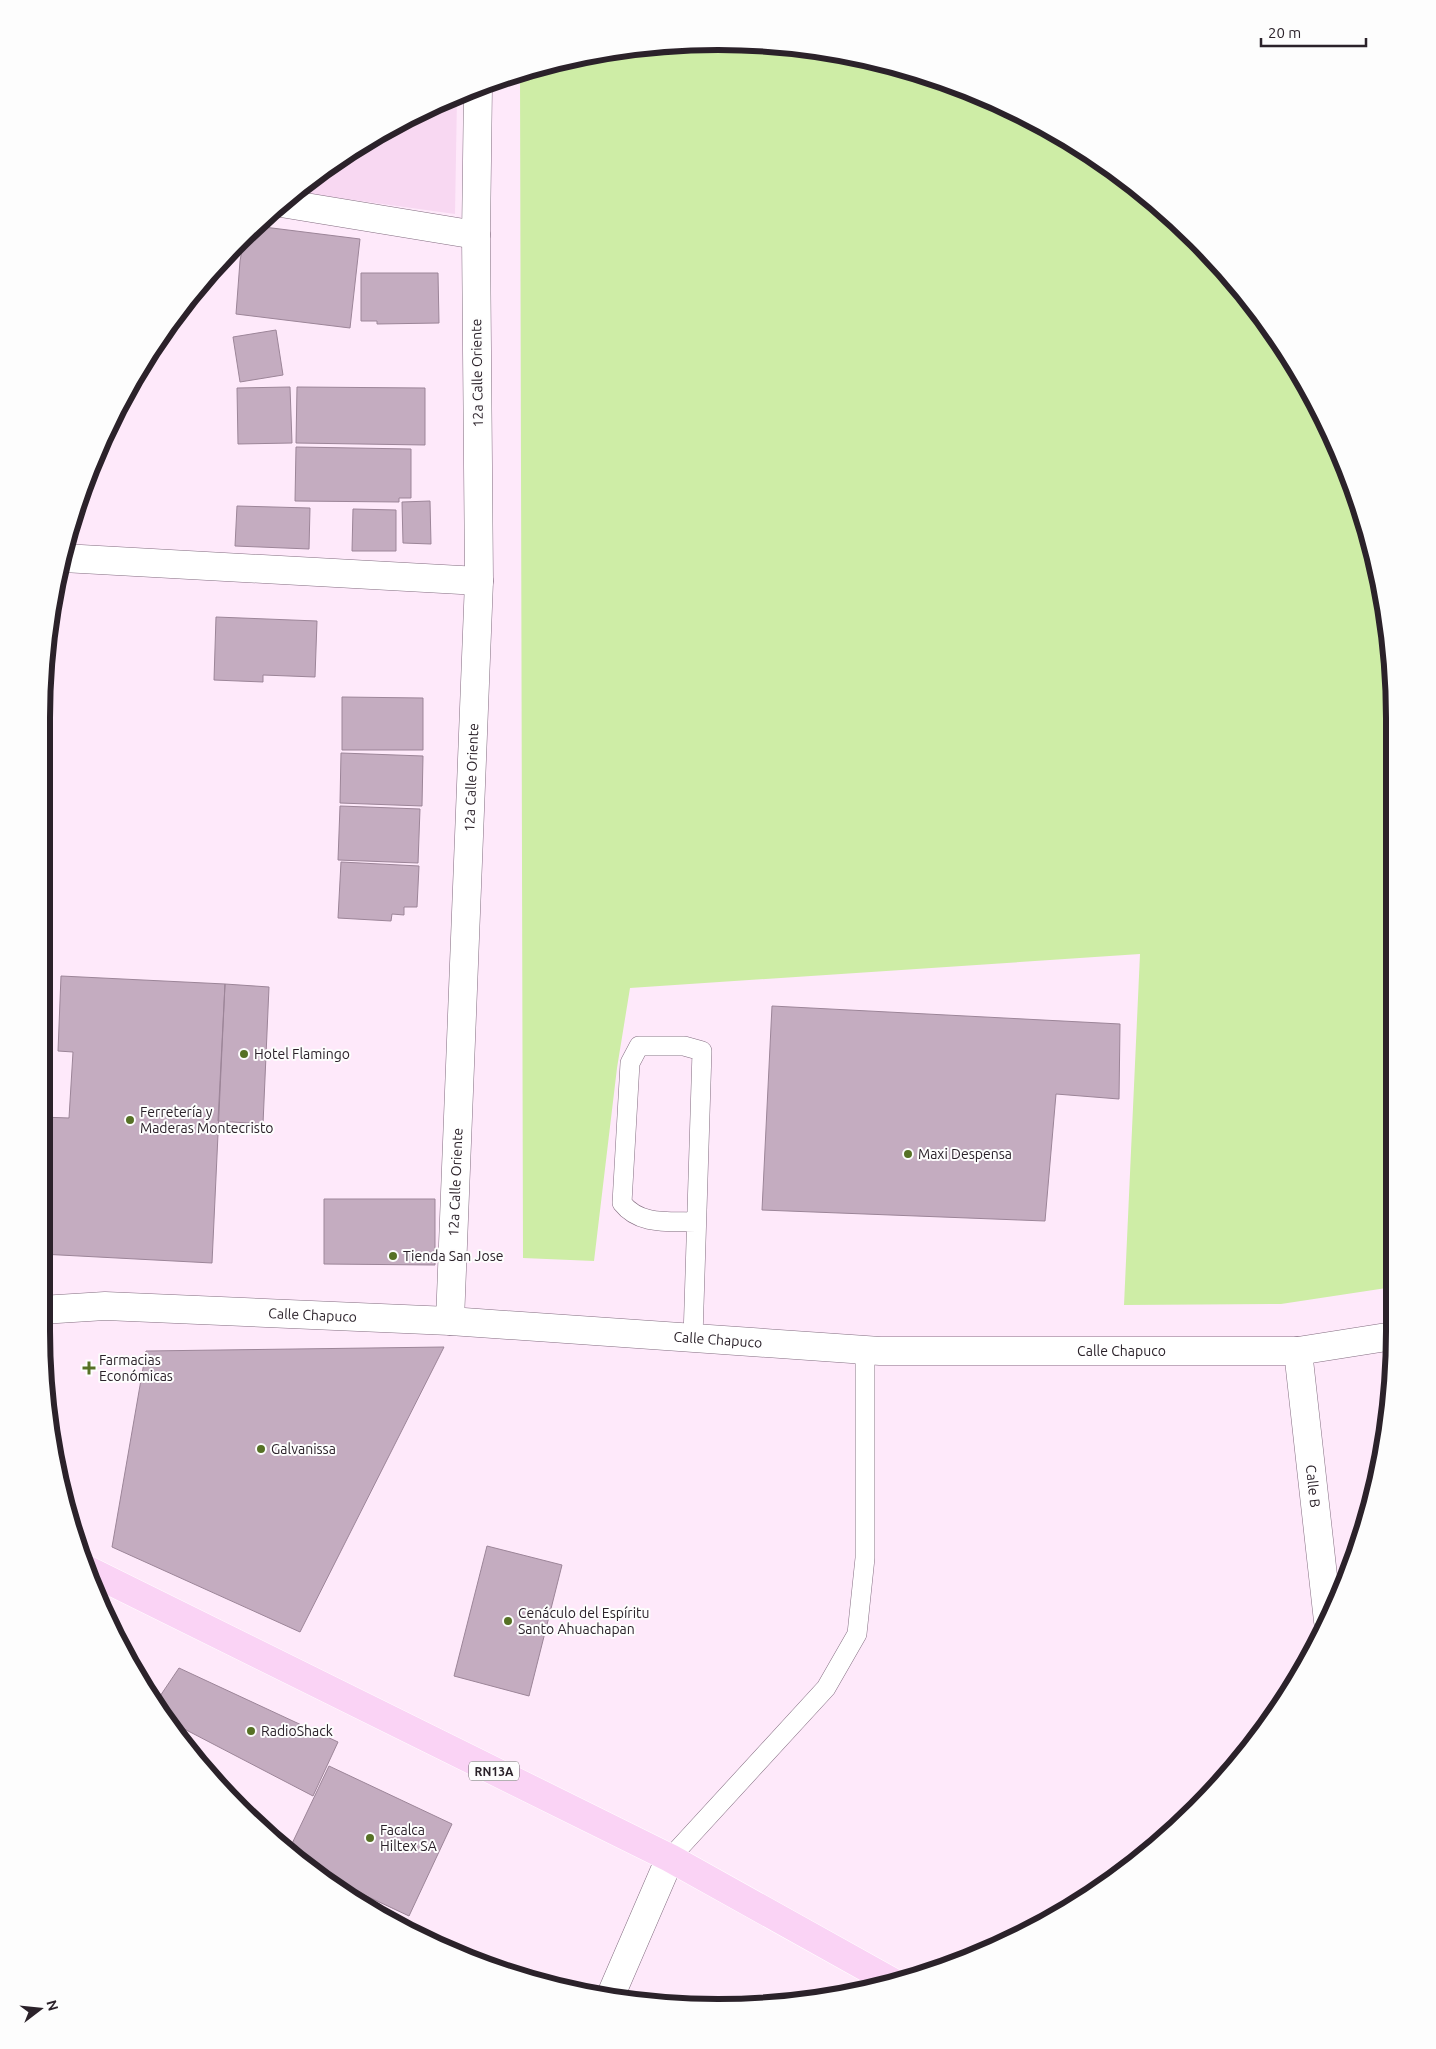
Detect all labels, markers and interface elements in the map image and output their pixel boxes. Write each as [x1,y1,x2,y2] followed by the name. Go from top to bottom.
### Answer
[1261,15,1366,47] scale bar
[1268,24,1301,41] text: 20 m
[468,318,486,428] street label: 12a Calle Oriente
[461,723,481,832] street label: 12a Calle Oriente
[254,1046,350,1062] place label: Hotel Flamingo
[238,1048,250,1060] marker: Hotel Flamingo
[140,1104,274,1136] place label: Ferretería y Maderas Montecristo
[124,1114,136,1126] marker: Ferretería y Maderas Montecristo
[445,1127,466,1237] street label: 12a Calle Oriente
[918,1146,1012,1162] place label: Maxi Despensa
[902,1148,914,1160] marker: Maxi Despensa
[403,1248,503,1264] place label: Tienda San Jose
[387,1250,399,1262] marker: Tienda San Jose
[268,1305,357,1325] street label: Calle Chapuco
[673,1329,763,1351] street label: Calle Chapuco
[1077,1343,1166,1359] street label: Calle Chapuco
[99,1352,173,1384] place label: Farmacias Económicas
[83,1362,95,1374] marker: Farmacias Económicas
[271,1441,336,1457] place label: Galvanissa
[255,1443,267,1455] marker: Galvanissa
[1303,1464,1323,1509] street label: Calle B
[518,1605,650,1637] place label: Cenáculo del Espíritu Santo Ahuachapan
[502,1615,514,1627] marker: Cenáculo del Espíritu Santo Ahuachapan
[261,1723,333,1739] place label: RadioShack
[245,1725,257,1737] marker: RadioShack
[469,1762,519,1780] road number: RN13A
[380,1822,437,1854] place label: Facalca Hiltex SA
[364,1832,376,1844] marker: Facalca Hiltex SA
[15,1984,65,2034] north arrow
[43,1998,62,2013] text: N

